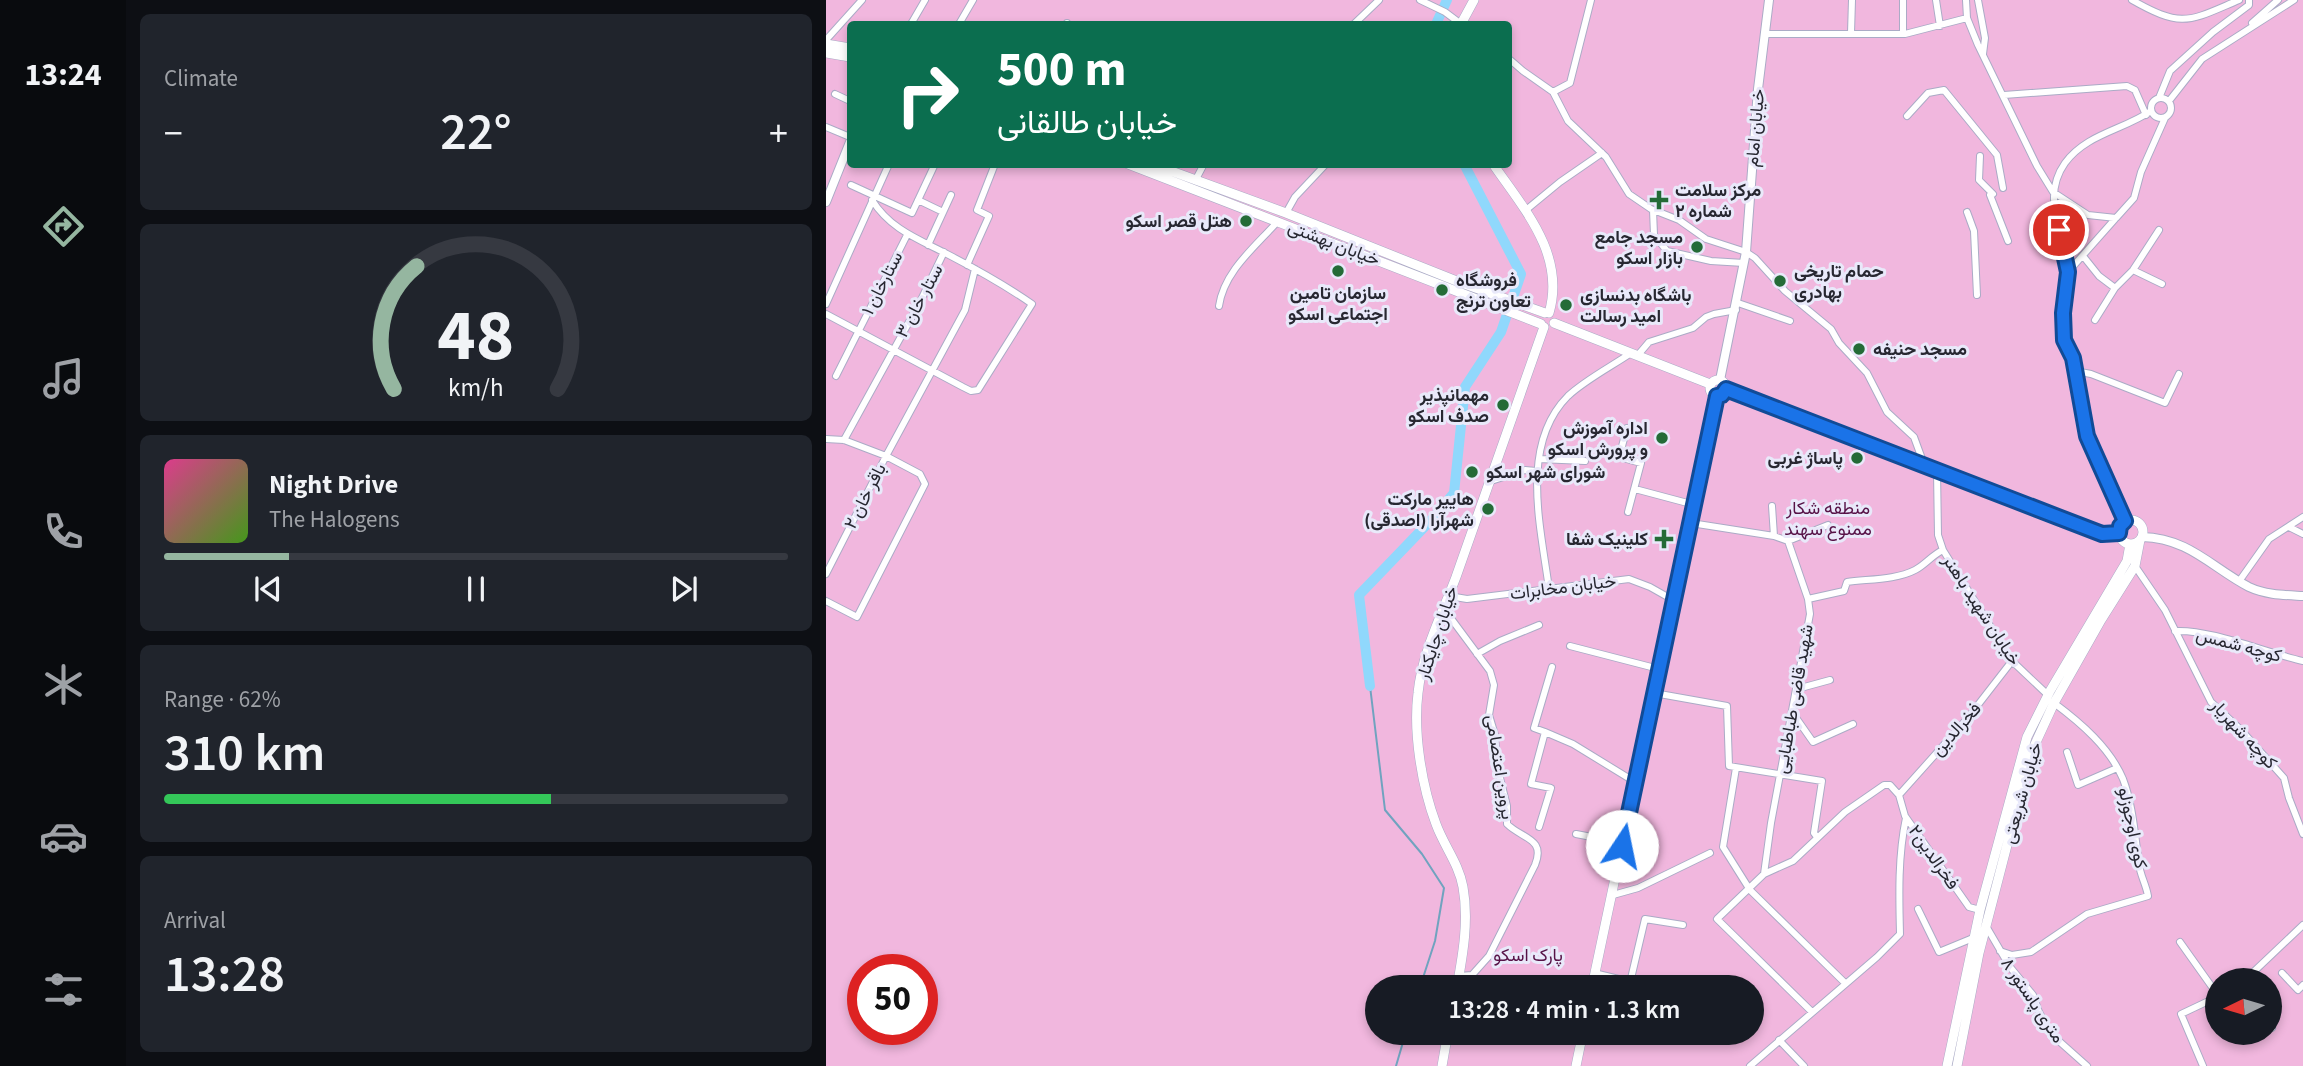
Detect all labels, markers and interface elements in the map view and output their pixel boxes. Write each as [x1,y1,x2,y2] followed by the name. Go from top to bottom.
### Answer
[997,35,1126,105] text: 500 m
[882,49,973,140] icon: right
[24,52,102,98] text: 13:24
[164,62,238,95] text: Climate
[1740,88,1771,168] street label: خیابان امام
[440,96,512,170] text: 22°
[997,100,1177,146] text: خیابان طالقانی
[164,107,183,161] text: −
[769,107,788,161] text: +
[1675,178,1761,224] place label: مرکز سلامت شماره ۲
[1649,190,1669,210] marker: مرکز سلامت شماره ۲
[2029,200,2089,260] pin
[39,202,88,251] icon: directions
[1126,209,1232,234] place label: هتل قصر اسکو
[2040,211,2078,249] icon: arrive
[1238,213,1254,229] marker: هتل قصر اسکو
[1284,214,1383,272] street label: خیابان بهشتی
[1594,225,1683,271] place label: مسجد جامع بازار اسکو
[1689,239,1705,255] marker: مسجد جامع بازار اسکو
[856,247,909,319] street label: ستارخان ۱
[1794,259,1884,305] place label: حمام تاریخی بهادری
[890,260,949,342] street label: ستار خان ۳
[1330,263,1346,279] marker: سازمان تامین اجتماعی اسکو
[1456,268,1531,314] place label: فروشگاه تعاون ترنج
[1772,273,1788,289] marker: حمام تاریخی بهادری
[1288,281,1388,327] place label: سازمان تامین اجتماعی اسکو
[1434,282,1450,298] marker: فروشگاه تعاون ترنج
[1580,283,1692,329] place label: باشگاه بدنسازی امید رسالت
[438,284,514,388] text: 48
[1558,297,1574,313] marker: باشگاه بدنسازی امید رسالت
[1873,337,1967,362] place label: مسجد حنیفه
[1851,341,1867,357] marker: مسجد حنیفه
[39,354,88,403] icon: music
[448,369,504,405] text: km/h
[1408,383,1489,429] place label: مهمانپذیر صدف اسکو
[1495,397,1511,413] marker: مهمانپذیر صدف اسکو
[1548,416,1648,462] place label: اداره آموزش و پرورش اسکو
[1654,430,1670,446] marker: اداره آموزش و پرورش اسکو
[1768,446,1843,471] place label: پاساژ غربی
[1849,450,1865,466] marker: پاساژ غربی
[838,459,893,533] street label: باقر خان ۲
[1486,460,1605,485] place label: شورای شهر اسکو
[1464,464,1480,480] marker: شورای شهر اسکو
[269,466,398,503] text: Night Drive
[1364,487,1474,533] place label: هایپر مارکت شهرآرا (اصدقی)
[1784,496,1872,542] park label: منطقه شکار ممنوع سهند
[1480,501,1496,517] marker: هایپر مارکت شهرآرا (اصدقی)
[269,503,400,536] text: The Halogens
[39,507,88,556] icon: phone
[1566,527,1648,552] place label: کلینیک شفا
[1654,529,1674,549] marker: کلینیک شفا
[1936,549,2027,671] street label: خیابان شهید باهنر
[1509,569,1618,606] street label: خیابان مخابرات
[249,570,287,608] icon: previous
[457,570,495,608] icon: pause
[665,570,703,608] icon: next
[1410,583,1464,684] street label: خیابان چایکنار
[1769,622,1820,776] street label: شهید قاضی طباطبایی
[2193,622,2285,669] street label: کوچه شمس
[39,660,88,709] icon: climate
[164,683,281,716] text: Range · 62%
[2204,693,2283,775] street label: کوچه شهریار
[1926,697,1987,762] street label: فخرالدین
[1479,713,1520,821] street label: پروین اعتصامی
[164,717,325,791] text: 310 km
[1996,740,2049,847] street label: خیابان شریعتی
[2112,785,2153,871] street label: کوی اوجوزلو
[1585,809,1659,883] position arrow
[39,812,88,861] icon: car
[1902,820,1965,895] street label: فخرالدین۲
[164,904,226,937] text: Arrival
[164,938,285,1012] text: 13:28
[1493,943,1563,968] park label: پارک اسکو
[1995,952,2071,1048] street label: ۸ متری پاستور
[847,954,938,1045] speed limit sign: 50
[39,965,88,1014] icon: filters
[2205,968,2282,1045] north arrow
[2205,968,2282,1045] map controls
[1449,991,1680,1028] text: 13:28 · 4 min · 1.3 km

